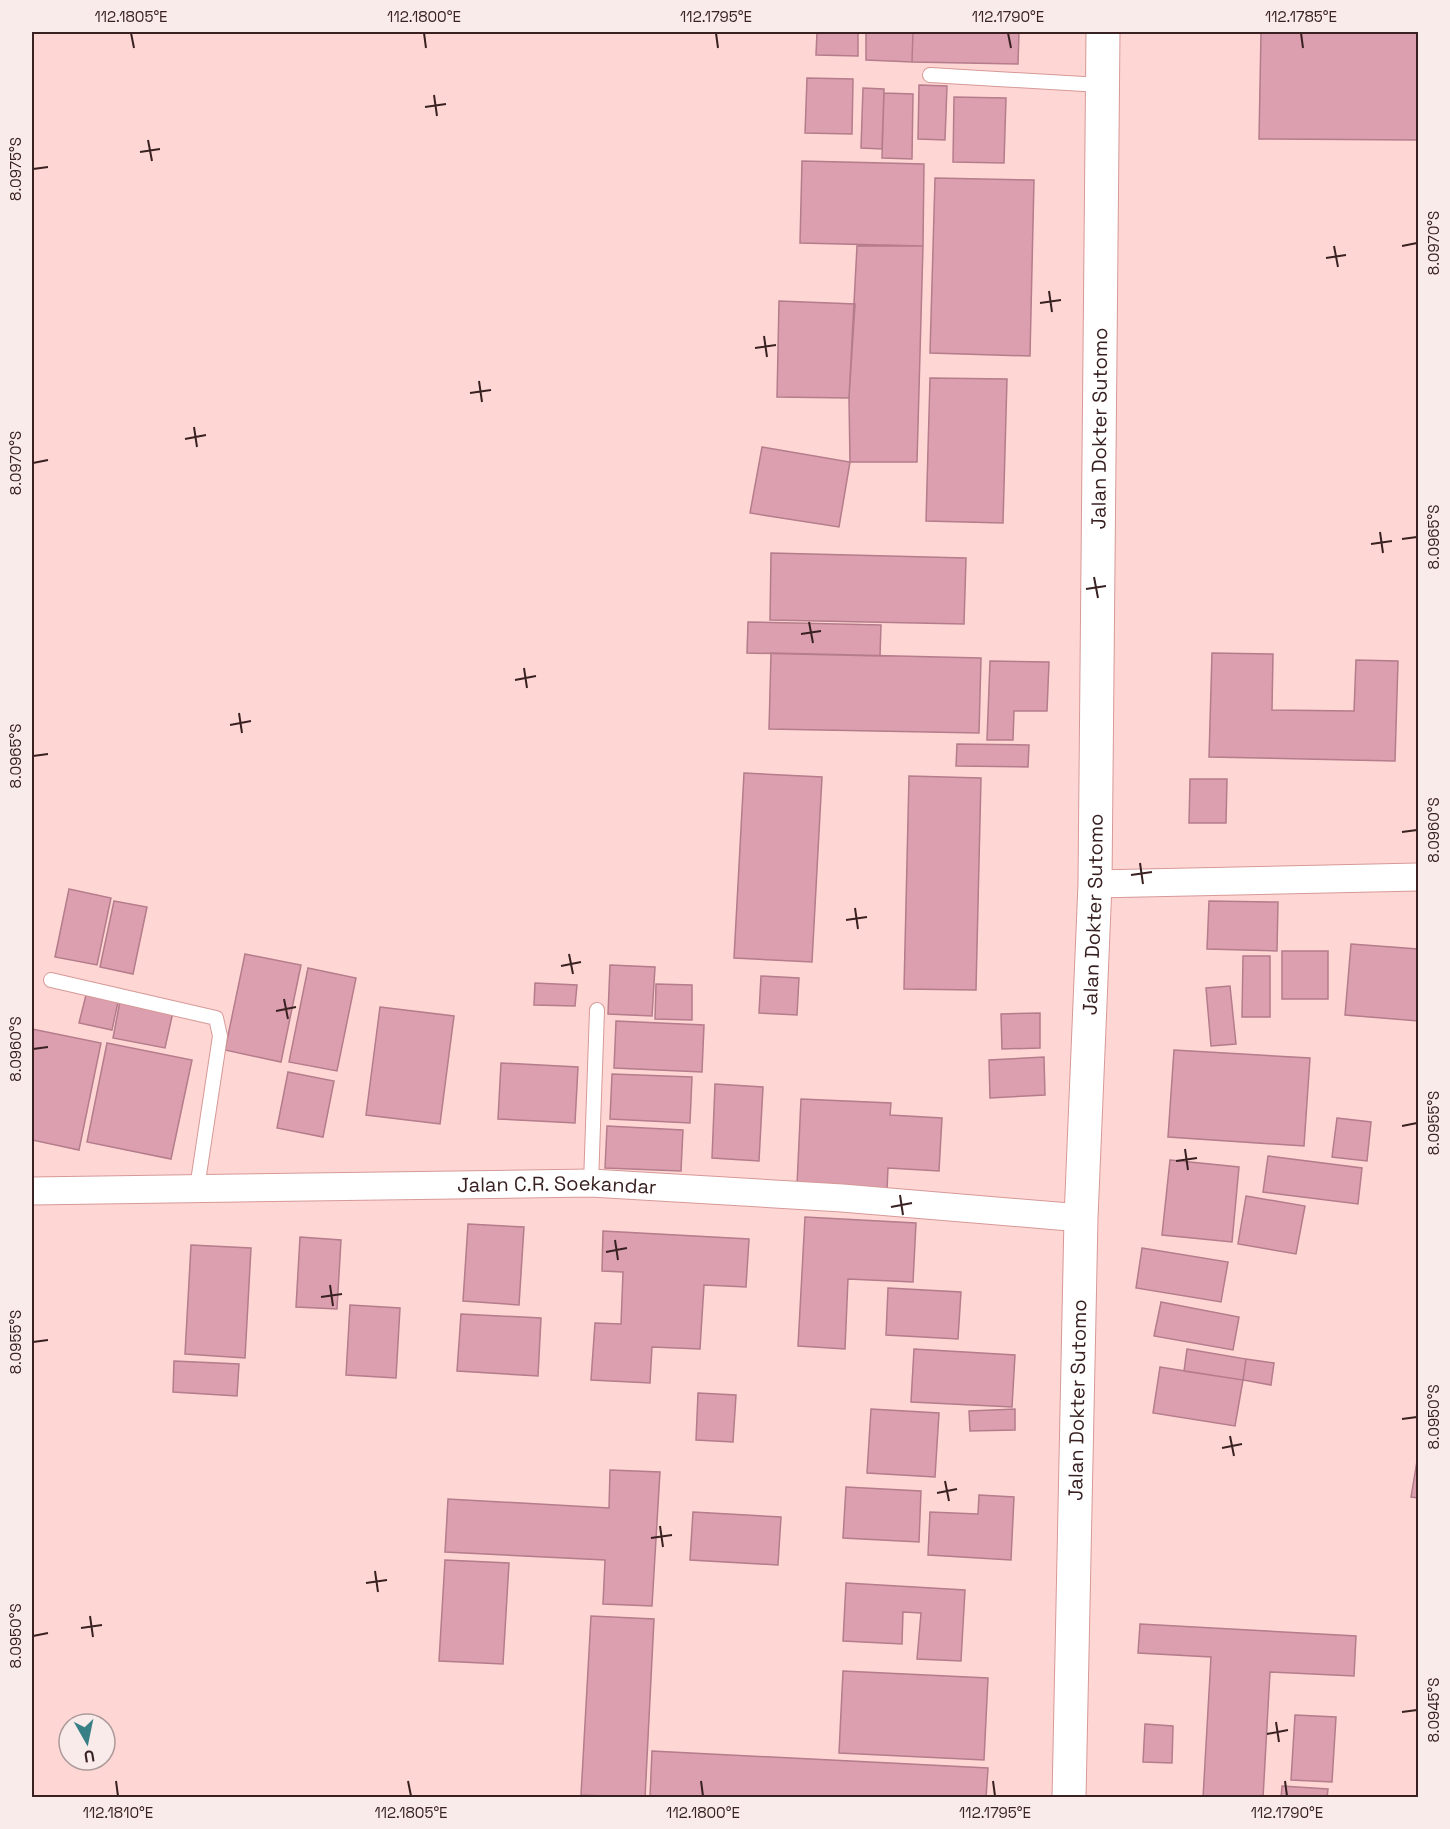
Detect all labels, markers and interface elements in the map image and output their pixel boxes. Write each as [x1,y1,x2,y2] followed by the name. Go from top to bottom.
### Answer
[94,7,168,26] text: 112.1805°E
[387,7,461,26] text: 112.1800°E
[680,7,752,26] text: 112.1795°E
[972,7,1044,26] text: 112.1790°E
[1265,7,1337,26] text: 112.1785°E
[6,137,25,201] text: 8.0975°S
[1424,211,1443,275] text: 8.0970°S
[1085,327,1113,529] street label: Jalan Dokter Sutomo
[6,431,25,495] text: 8.0970°S
[1424,505,1443,569] text: 8.0965°S
[6,724,25,788] text: 8.0965°S
[1424,797,1443,863] text: 8.0960°S
[1077,813,1109,1016] street label: Jalan Dokter Sutomo
[6,1016,25,1082] text: 8.0960°S
[1424,1091,1443,1155] text: 8.0955°S
[457,1170,657,1200] street label: Jalan C.R. Soekandar
[1062,1299,1092,1501] street label: Jalan Dokter Sutomo
[6,1310,25,1374] text: 8.0955°S
[1424,1384,1443,1450] text: 8.0950°S
[6,1603,25,1669] text: 8.0950°S
[1424,1678,1443,1742] text: 8.0945°S
[57,1712,117,1772] north arrow
[82,1745,96,1768] text: U
[83,1803,153,1822] text: 112.1810°E
[374,1803,448,1822] text: 112.1805°E
[666,1803,740,1822] text: 112.1800°E
[959,1803,1031,1822] text: 112.1795°E
[1251,1803,1323,1822] text: 112.1790°E

